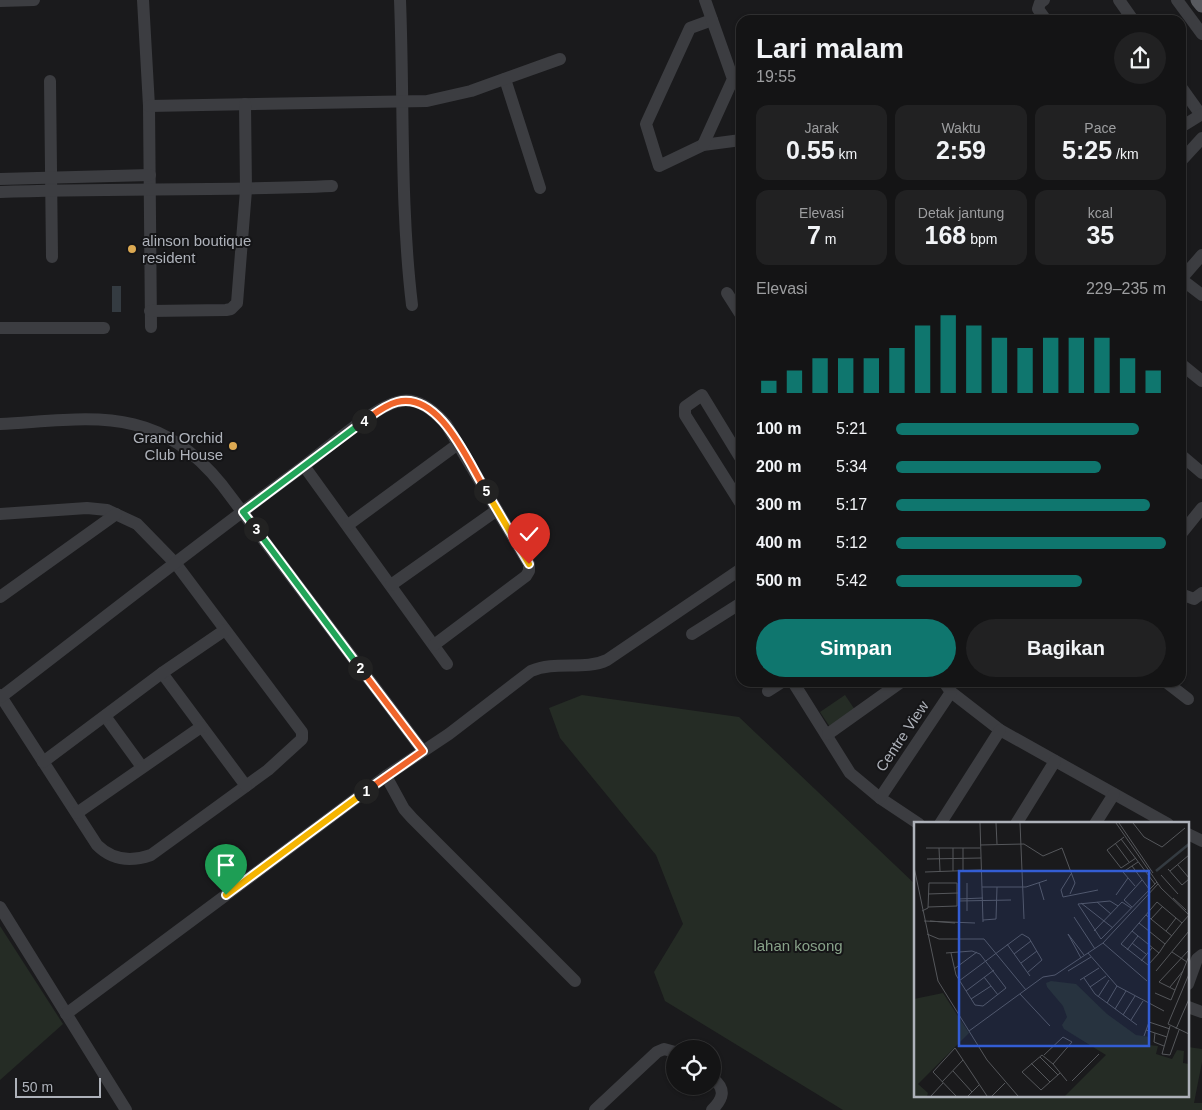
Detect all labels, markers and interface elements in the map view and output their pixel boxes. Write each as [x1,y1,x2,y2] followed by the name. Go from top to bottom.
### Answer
[1114,32,1166,84] button: share
[756,33,904,64] text: Lari malam
[756,68,796,85] text: 19:55
[805,120,839,136] text: Jarak
[941,120,981,136] text: Waktu
[1084,120,1116,136] text: Pace
[786,136,835,164] text: 0.55
[936,136,986,164] text: 2:59
[1062,136,1112,164] text: 5:25
[835,146,857,162] text: km
[1112,146,1139,162] text: /km
[799,205,844,221] text: Elevasi
[918,205,1004,221] text: Detak jantung
[1088,205,1113,221] text: kcal
[807,221,821,249] text: 7
[925,221,966,249] text: 168
[1086,221,1114,249] text: 35
[821,231,836,247] text: m
[966,231,997,247] text: bpm
[142,232,251,266] place label: alinson boutique resident
[126,243,138,255] marker: alinson boutique resident
[756,280,808,297] text: Elevasi
[1086,280,1166,297] text: 229–235 m
[352,408,376,434] pin: 4
[361,413,368,429] text: 4
[756,420,801,437] text: 100 m
[836,420,867,437] text: 5:21
[133,429,223,463] place label: Grand Orchid Club House
[227,440,239,452] marker: Grand Orchid Club House
[756,458,801,475] text: 200 m
[836,458,867,475] text: 5:34
[474,478,498,504] pin: 5
[483,483,490,499] text: 5
[756,496,801,513] text: 300 m
[836,496,867,513] text: 5:17
[508,513,550,564] pin
[244,516,268,542] pin: 3
[515,520,543,548] icon: check
[253,521,260,537] text: 3
[756,534,801,551] text: 400 m
[836,534,867,551] text: 5:12
[756,572,801,589] text: 500 m
[836,572,867,589] text: 5:42
[756,619,956,677] button: Simpan
[966,619,1166,677] button: Bagikan
[348,656,372,680] pin: 2
[357,660,364,676] text: 2
[872,697,932,775] street label: Centre View
[354,778,378,804] pin: 1
[363,783,370,799] text: 1
[914,822,1190,1098] inset map
[205,844,247,895] pin
[212,851,240,879] icon: arrive
[753,937,843,954] park label: lahan kosong
[666,1040,721,1095] map controls
[666,1040,721,1095] button: locate
[15,1075,101,1098] scale bar
[22,1079,53,1095] text: 50 m

